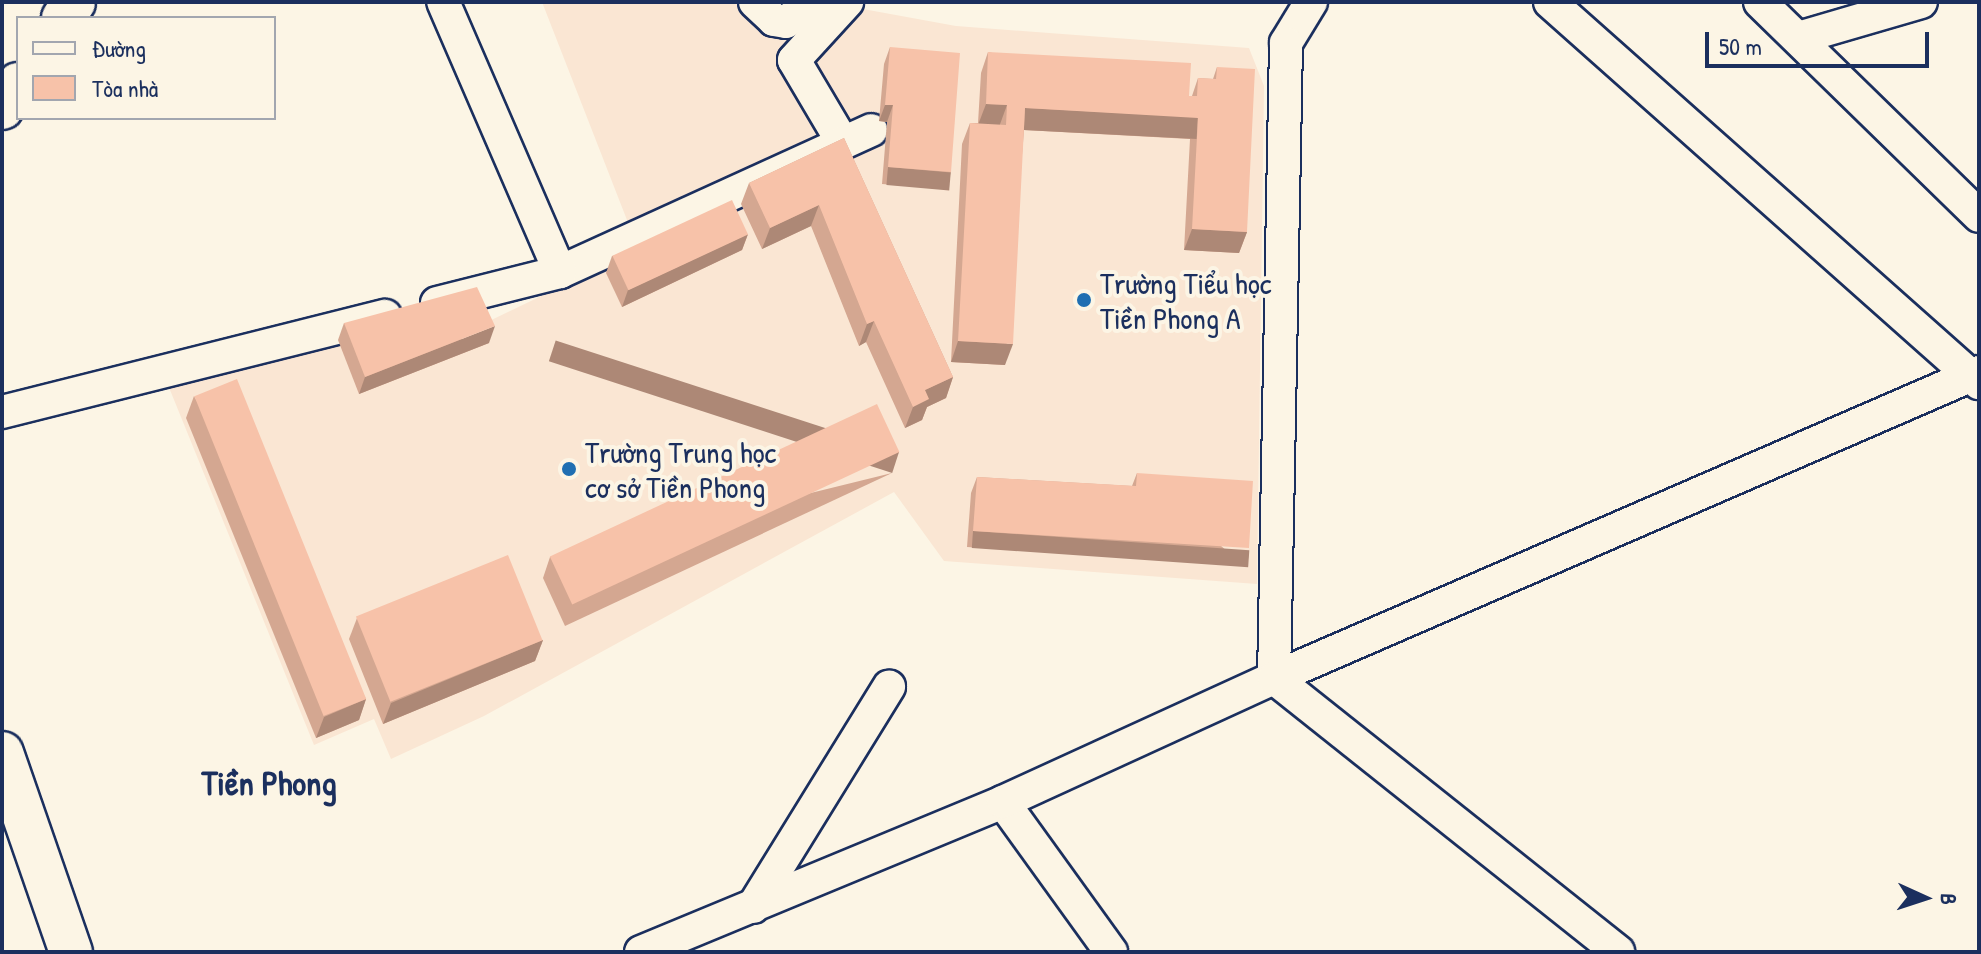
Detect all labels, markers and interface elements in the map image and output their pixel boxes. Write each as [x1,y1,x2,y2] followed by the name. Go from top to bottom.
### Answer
[16,16,276,120] legend
[1709,16,1933,66] scale bar
[1719,30,1762,62] text: 50 m
[92,32,146,64] text: Đường
[92,72,158,104] text: Tòa nhà
[1100,265,1271,336] place label: Trường Tiểu học Tiền Phong A
[1075,291,1093,309] marker: Trường Tiểu học Tiền Phong A
[585,434,776,504] place label: Trường Trung học cơ sở Tiền Phong
[560,460,578,478] marker: Trường Trung học cơ sở Tiền Phong
[201,764,337,804] district label: Tiền Phong
[1885,858,1965,938] north arrow
[1934,893,1964,906] text: B

